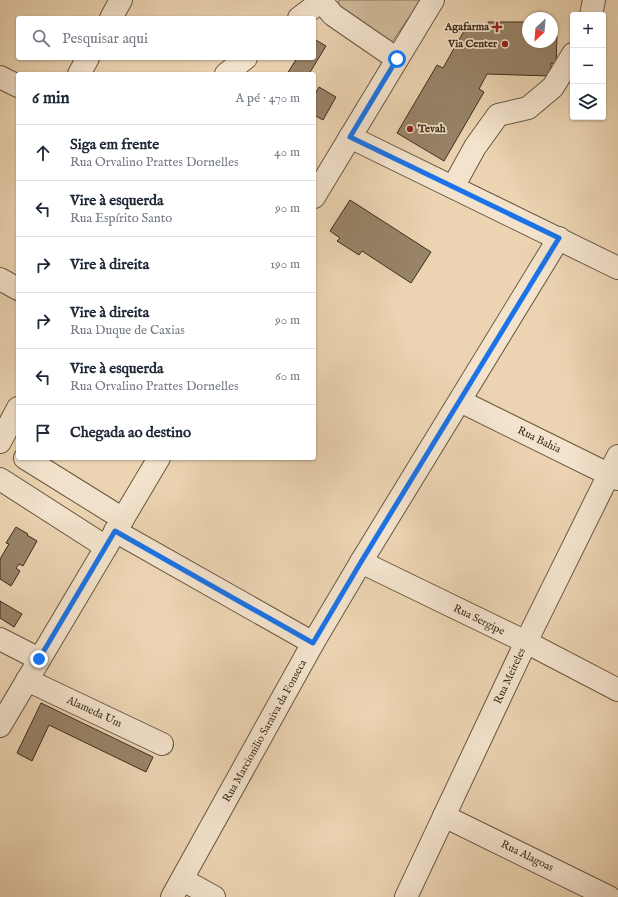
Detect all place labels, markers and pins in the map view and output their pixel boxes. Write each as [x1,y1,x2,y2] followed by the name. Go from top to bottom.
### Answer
[444,20,489,34] place label: Agafarma
[492,22,502,32] marker: Agafarma
[447,37,498,51] place label: Via Center
[500,39,510,49] marker: Via Center
[417,122,446,136] place label: Tevah
[405,124,415,134] marker: Tevah

